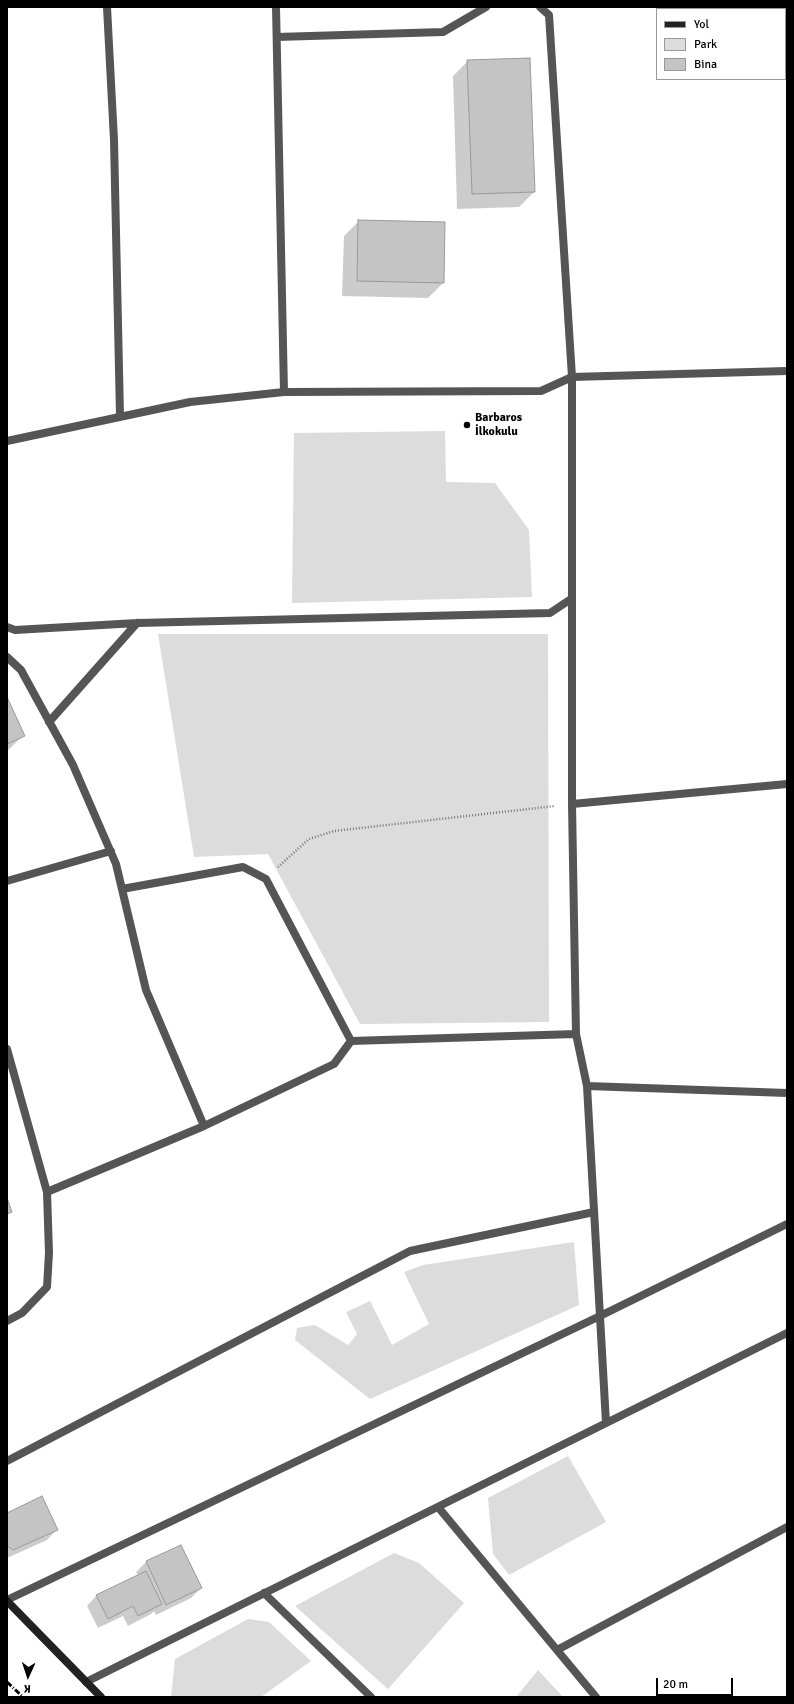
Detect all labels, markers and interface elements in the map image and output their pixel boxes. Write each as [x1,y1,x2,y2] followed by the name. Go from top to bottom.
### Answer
[656,8,786,80] legend
[694,17,709,32] text: Yol
[694,37,717,52] text: Park
[694,57,717,72] text: Bina
[475,411,522,439] place label: Barbaros İlkokulu
[462,420,472,430] marker: Barbaros İlkokulu
[8,1656,48,1696] north arrow
[658,1670,735,1696] scale bar
[663,1677,688,1692] text: 20 m
[24,1682,31,1695] text: K

